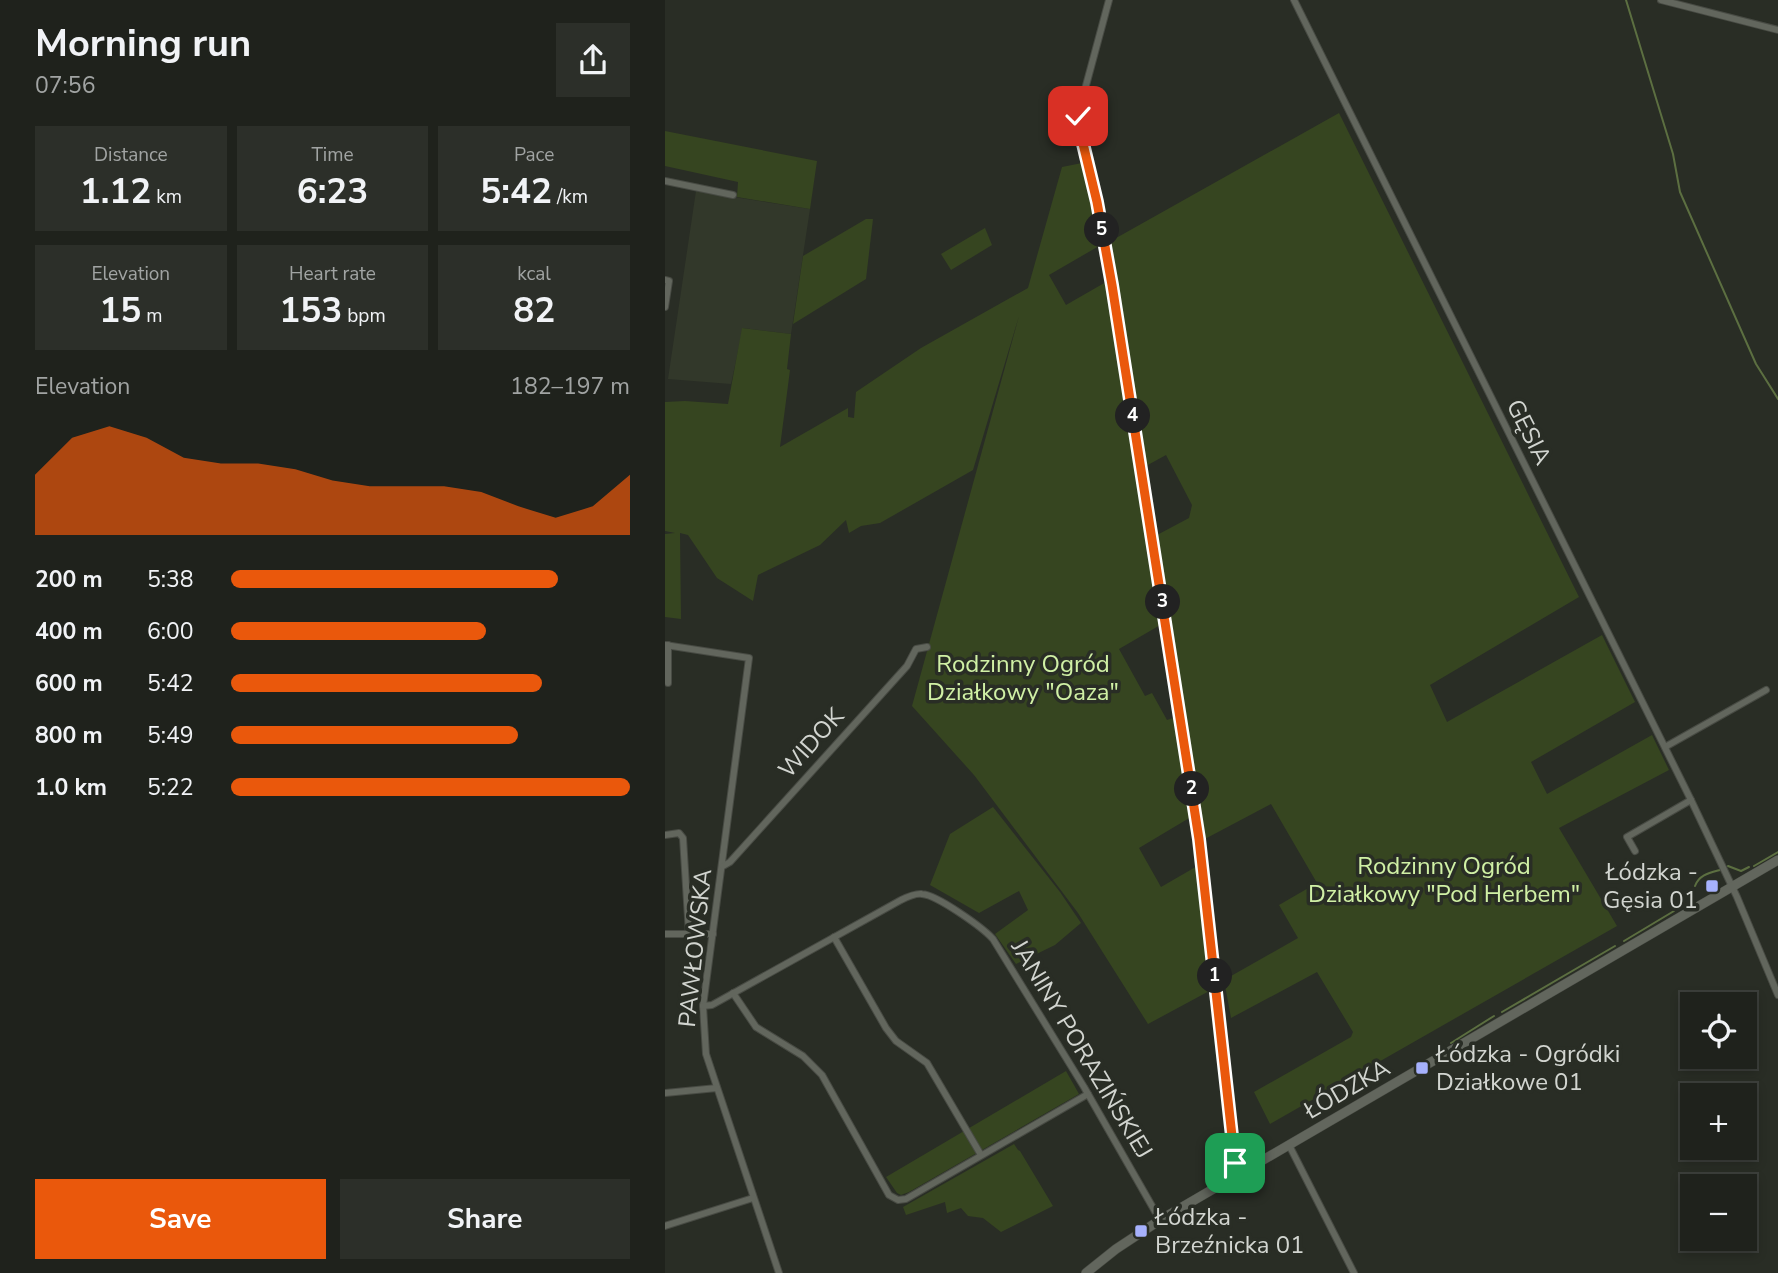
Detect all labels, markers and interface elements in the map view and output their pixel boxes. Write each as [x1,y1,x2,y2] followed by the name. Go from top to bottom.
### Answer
[35,18,251,69] text: Morning run
[556,23,630,97] button: share
[35,70,95,101] text: 07:56
[1048,86,1108,146] pin
[1059,97,1097,135] icon: check
[94,142,168,168] text: Distance
[311,142,354,168] text: Time
[514,142,554,168] text: Pace
[80,168,151,215] text: 1.12
[297,168,368,215] text: 6:23
[480,168,552,215] text: 5:42
[151,184,182,210] text: km
[552,184,588,210] text: /km
[1085,212,1119,247] pin: 5
[1096,216,1107,242] text: 5
[91,261,170,287] text: Elevation
[289,261,376,287] text: Heart rate
[517,261,551,287] text: kcal
[99,287,141,334] text: 15
[279,287,342,334] text: 153
[513,287,555,334] text: 82
[141,303,162,329] text: m
[342,303,386,329] text: bpm
[35,371,130,402] text: Elevation
[510,371,630,402] text: 182–197 m
[1499,394,1559,471] street label: GĘSIA
[1115,398,1151,434] pin: 4
[1127,402,1138,428] text: 4
[35,564,103,595] text: 200 m
[147,564,194,595] text: 5:38
[1145,584,1181,620] pin: 3
[1157,588,1168,614] text: 3
[35,616,103,647] text: 400 m
[147,616,194,647] text: 6:00
[927,648,1119,708] park label: Rodzinny Ogród Działkowy "Oaza"
[35,668,103,699] text: 600 m
[147,668,194,699] text: 5:42
[771,700,852,785] street label: WIDOK
[35,720,103,751] text: 800 m
[147,720,194,751] text: 5:49
[35,772,107,803] text: 1.0 km
[147,772,194,803] text: 5:22
[1175,772,1209,806] pin: 2
[1186,775,1197,801] text: 2
[1308,850,1580,910] park label: Rodzinny Ogród Działkowy "Pod Herbem"
[1603,856,1698,916] place label: Łódzka - Gęsia 01
[671,867,719,1029] street label: PAWŁOWSKA
[1704,878,1720,894] marker: Łódzka - Gęsia 01
[1003,933,1160,1164] street label: JANINY PORAZIŃSKIEJ
[1197,958,1233,993] pin: 1
[1209,962,1220,988] text: 1
[1680,992,1757,1251] map controls
[1680,992,1757,1069] button: locate
[1435,1038,1620,1098] place label: Łódzka - Ogródki Działkowe 01
[1297,1051,1396,1127] street label: ŁÓDZKA
[1414,1060,1430,1076] marker: Łódzka - Ogródki Działkowe 01
[1680,1083,1757,1160] button: +
[1205,1133,1265,1193] pin
[1216,1144,1254,1182] icon: arrive
[1680,1174,1757,1251] button: −
[35,1179,326,1259] button: Save
[340,1179,630,1259] button: Share
[1154,1201,1304,1261] place label: Łódzka - Brzeźnicka 01
[1133,1223,1149,1239] marker: Łódzka - Brzeźnicka 01

